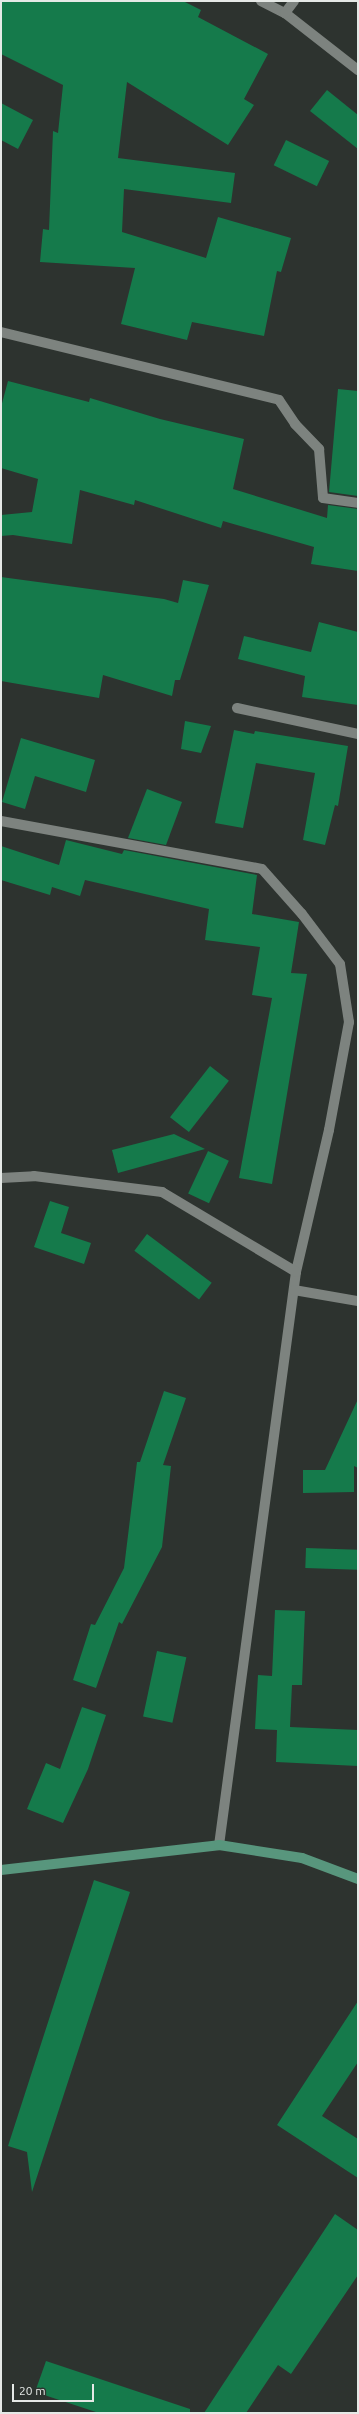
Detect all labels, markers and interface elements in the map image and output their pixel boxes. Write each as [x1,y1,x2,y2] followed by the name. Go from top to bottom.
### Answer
[14,2376,96,2402] scale bar
[19,2384,46,2397] text: 20 m

